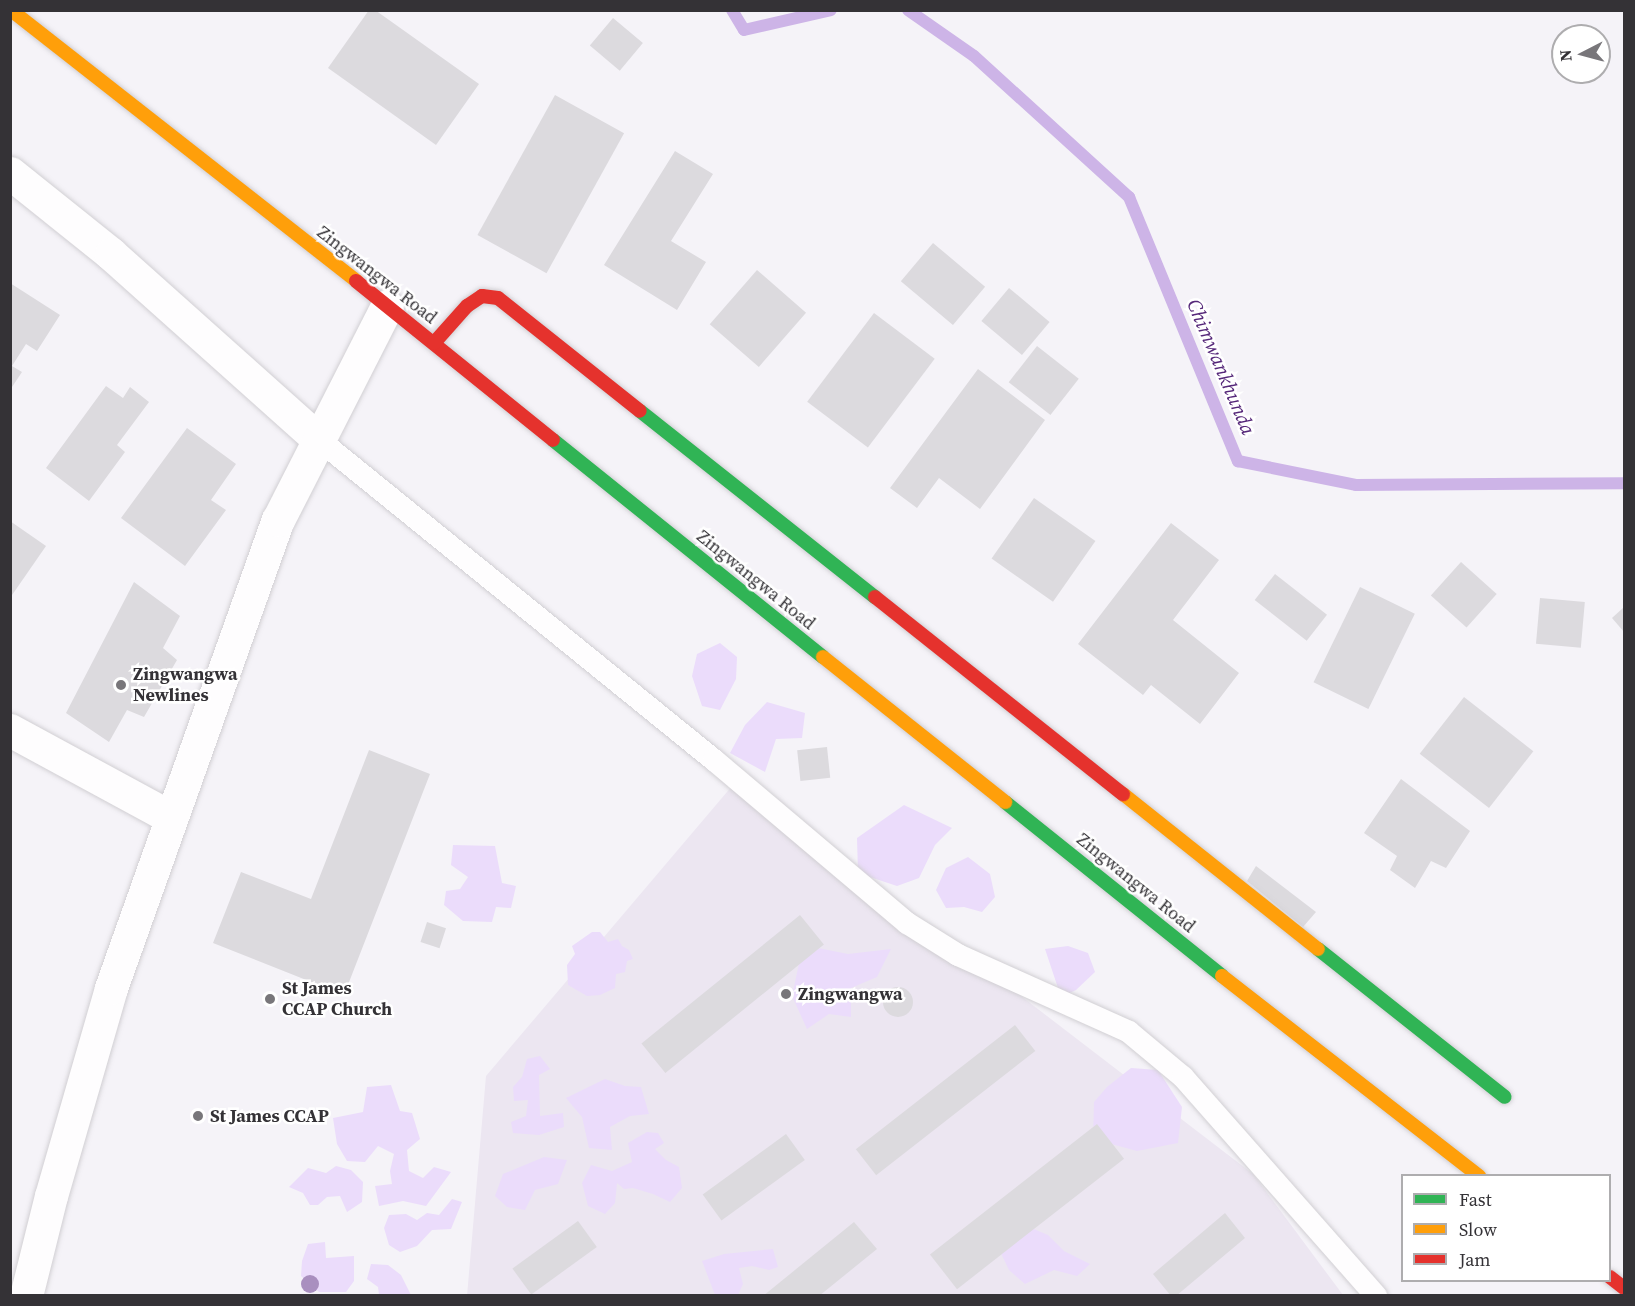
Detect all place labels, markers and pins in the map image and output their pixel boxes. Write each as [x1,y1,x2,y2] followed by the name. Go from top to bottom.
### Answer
[133,664,238,706] place label: Zingwangwa Newlines
[114,678,128,692] marker: Zingwangwa Newlines
[282,978,392,1020] place label: St James CCAP Church
[798,983,903,1005] place label: Zingwangwa
[779,987,793,1001] marker: Zingwangwa
[263,992,277,1006] marker: St James CCAP Church
[210,1105,329,1127] place label: St James CCAP
[191,1109,205,1123] marker: St James CCAP

